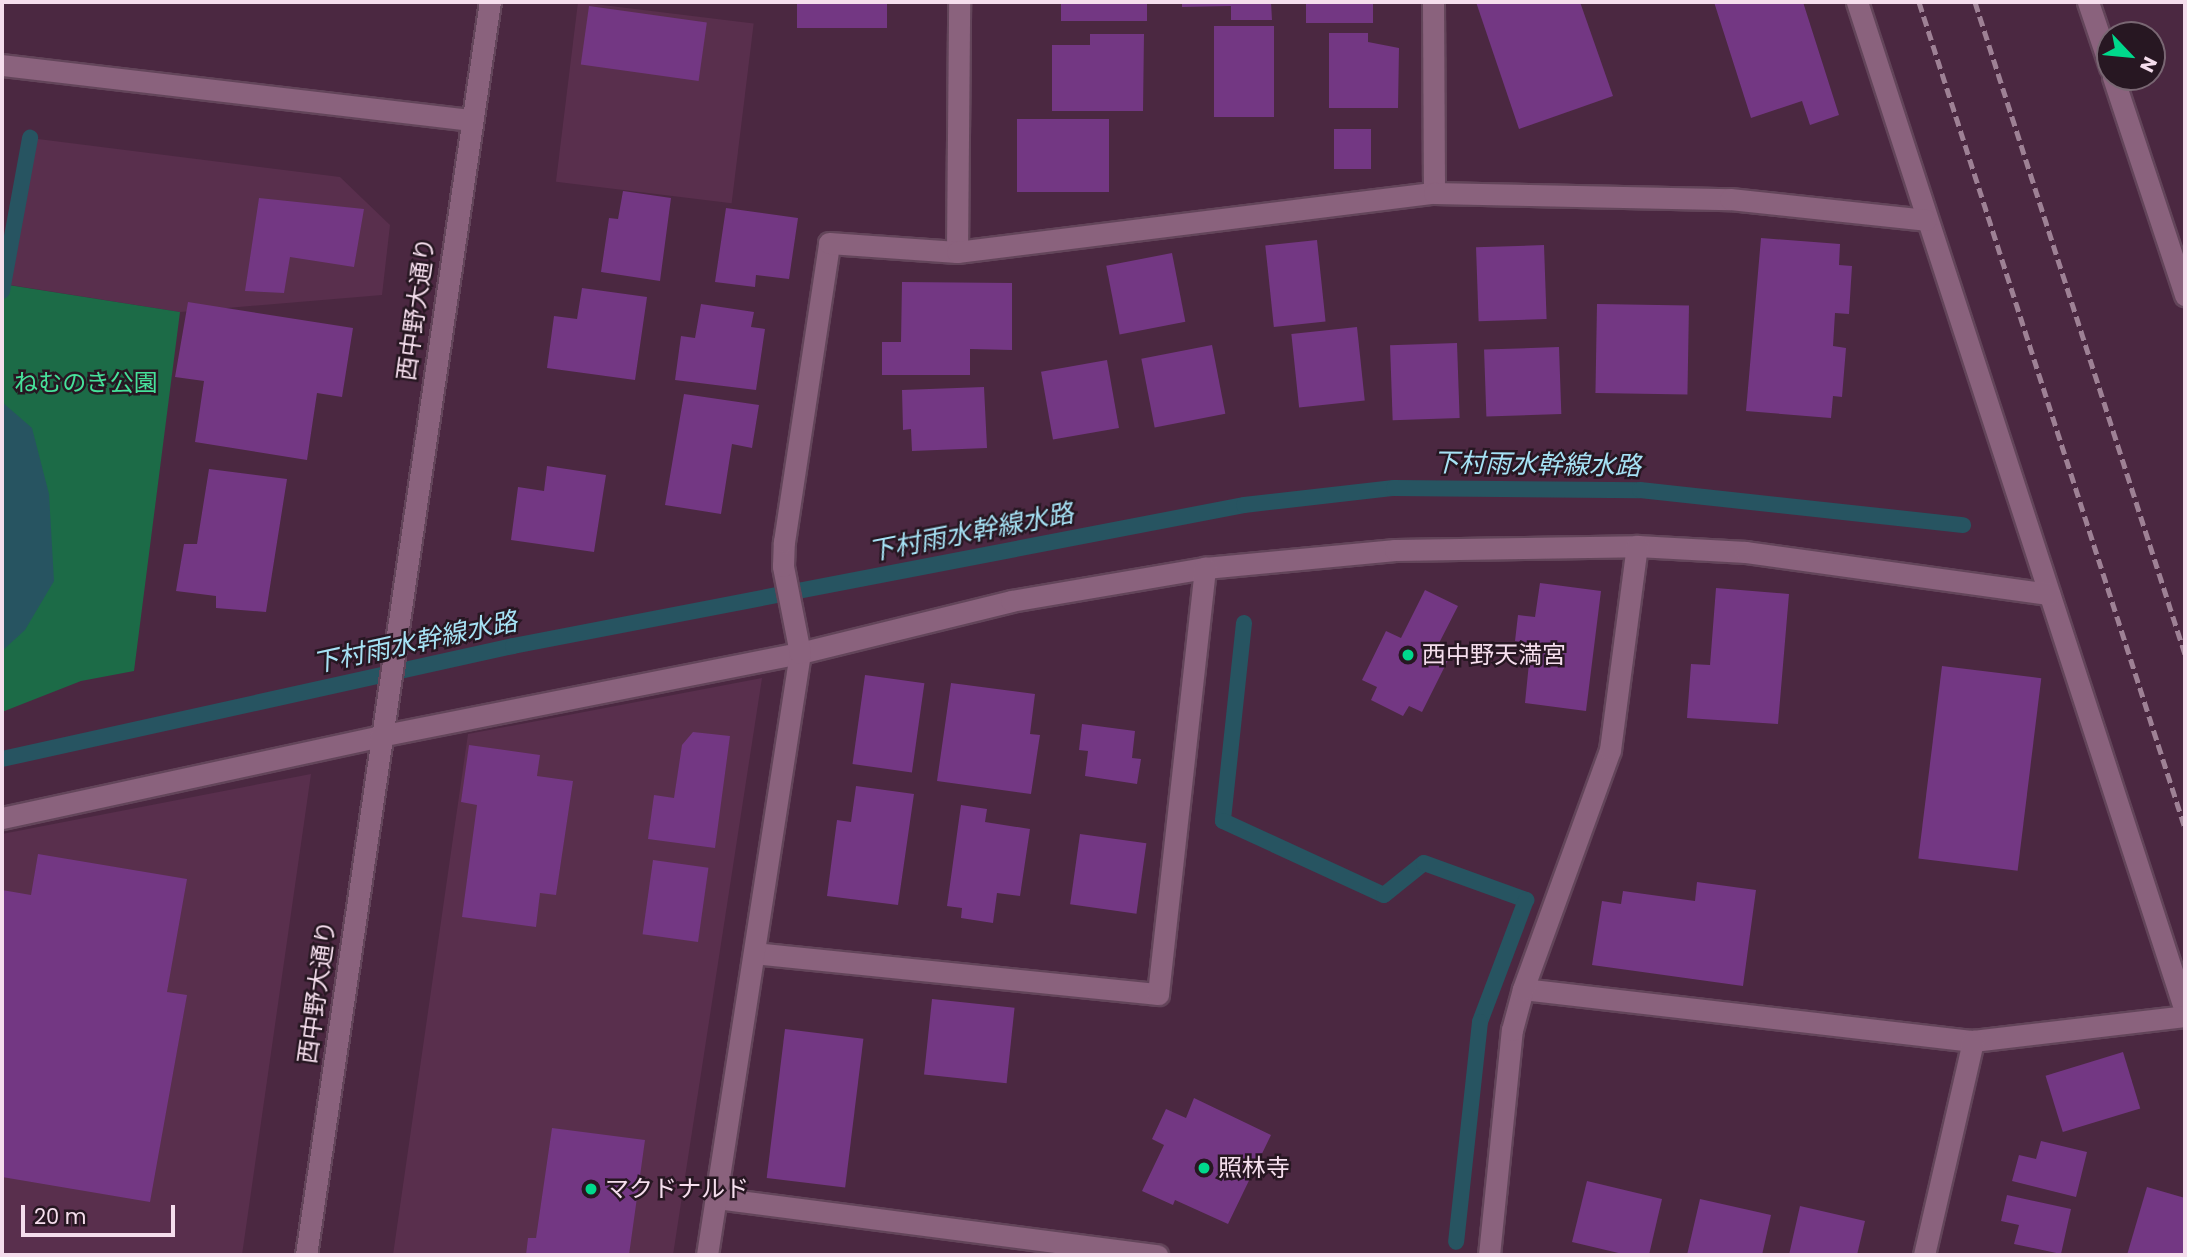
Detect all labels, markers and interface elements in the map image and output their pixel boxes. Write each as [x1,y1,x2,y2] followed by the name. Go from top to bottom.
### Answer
[2096,21,2166,91] north arrow
[2133,52,2164,77] text: N
[392,236,440,382] street label: 西中野大通り
[14,369,158,397] park label: ねむのき公園
[1433,448,1641,482] water label: 下村雨水幹線水路
[866,498,1076,568] water label: 下村雨水幹線水路
[310,606,520,680] water label: 下村雨水幹線水路
[1422,641,1566,669] place label: 西中野天満宮
[1400,647,1416,663] marker: 西中野天満宮
[293,919,341,1065] street label: 西中野大通り
[1218,1154,1290,1182] place label: 照林寺
[1196,1160,1212,1176] marker: 照林寺
[605,1175,749,1203] place label: マクドナルド
[583,1181,599,1197] marker: マクドナルド
[24,1190,178,1234] scale bar
[34,1202,87,1231] text: 20 m

